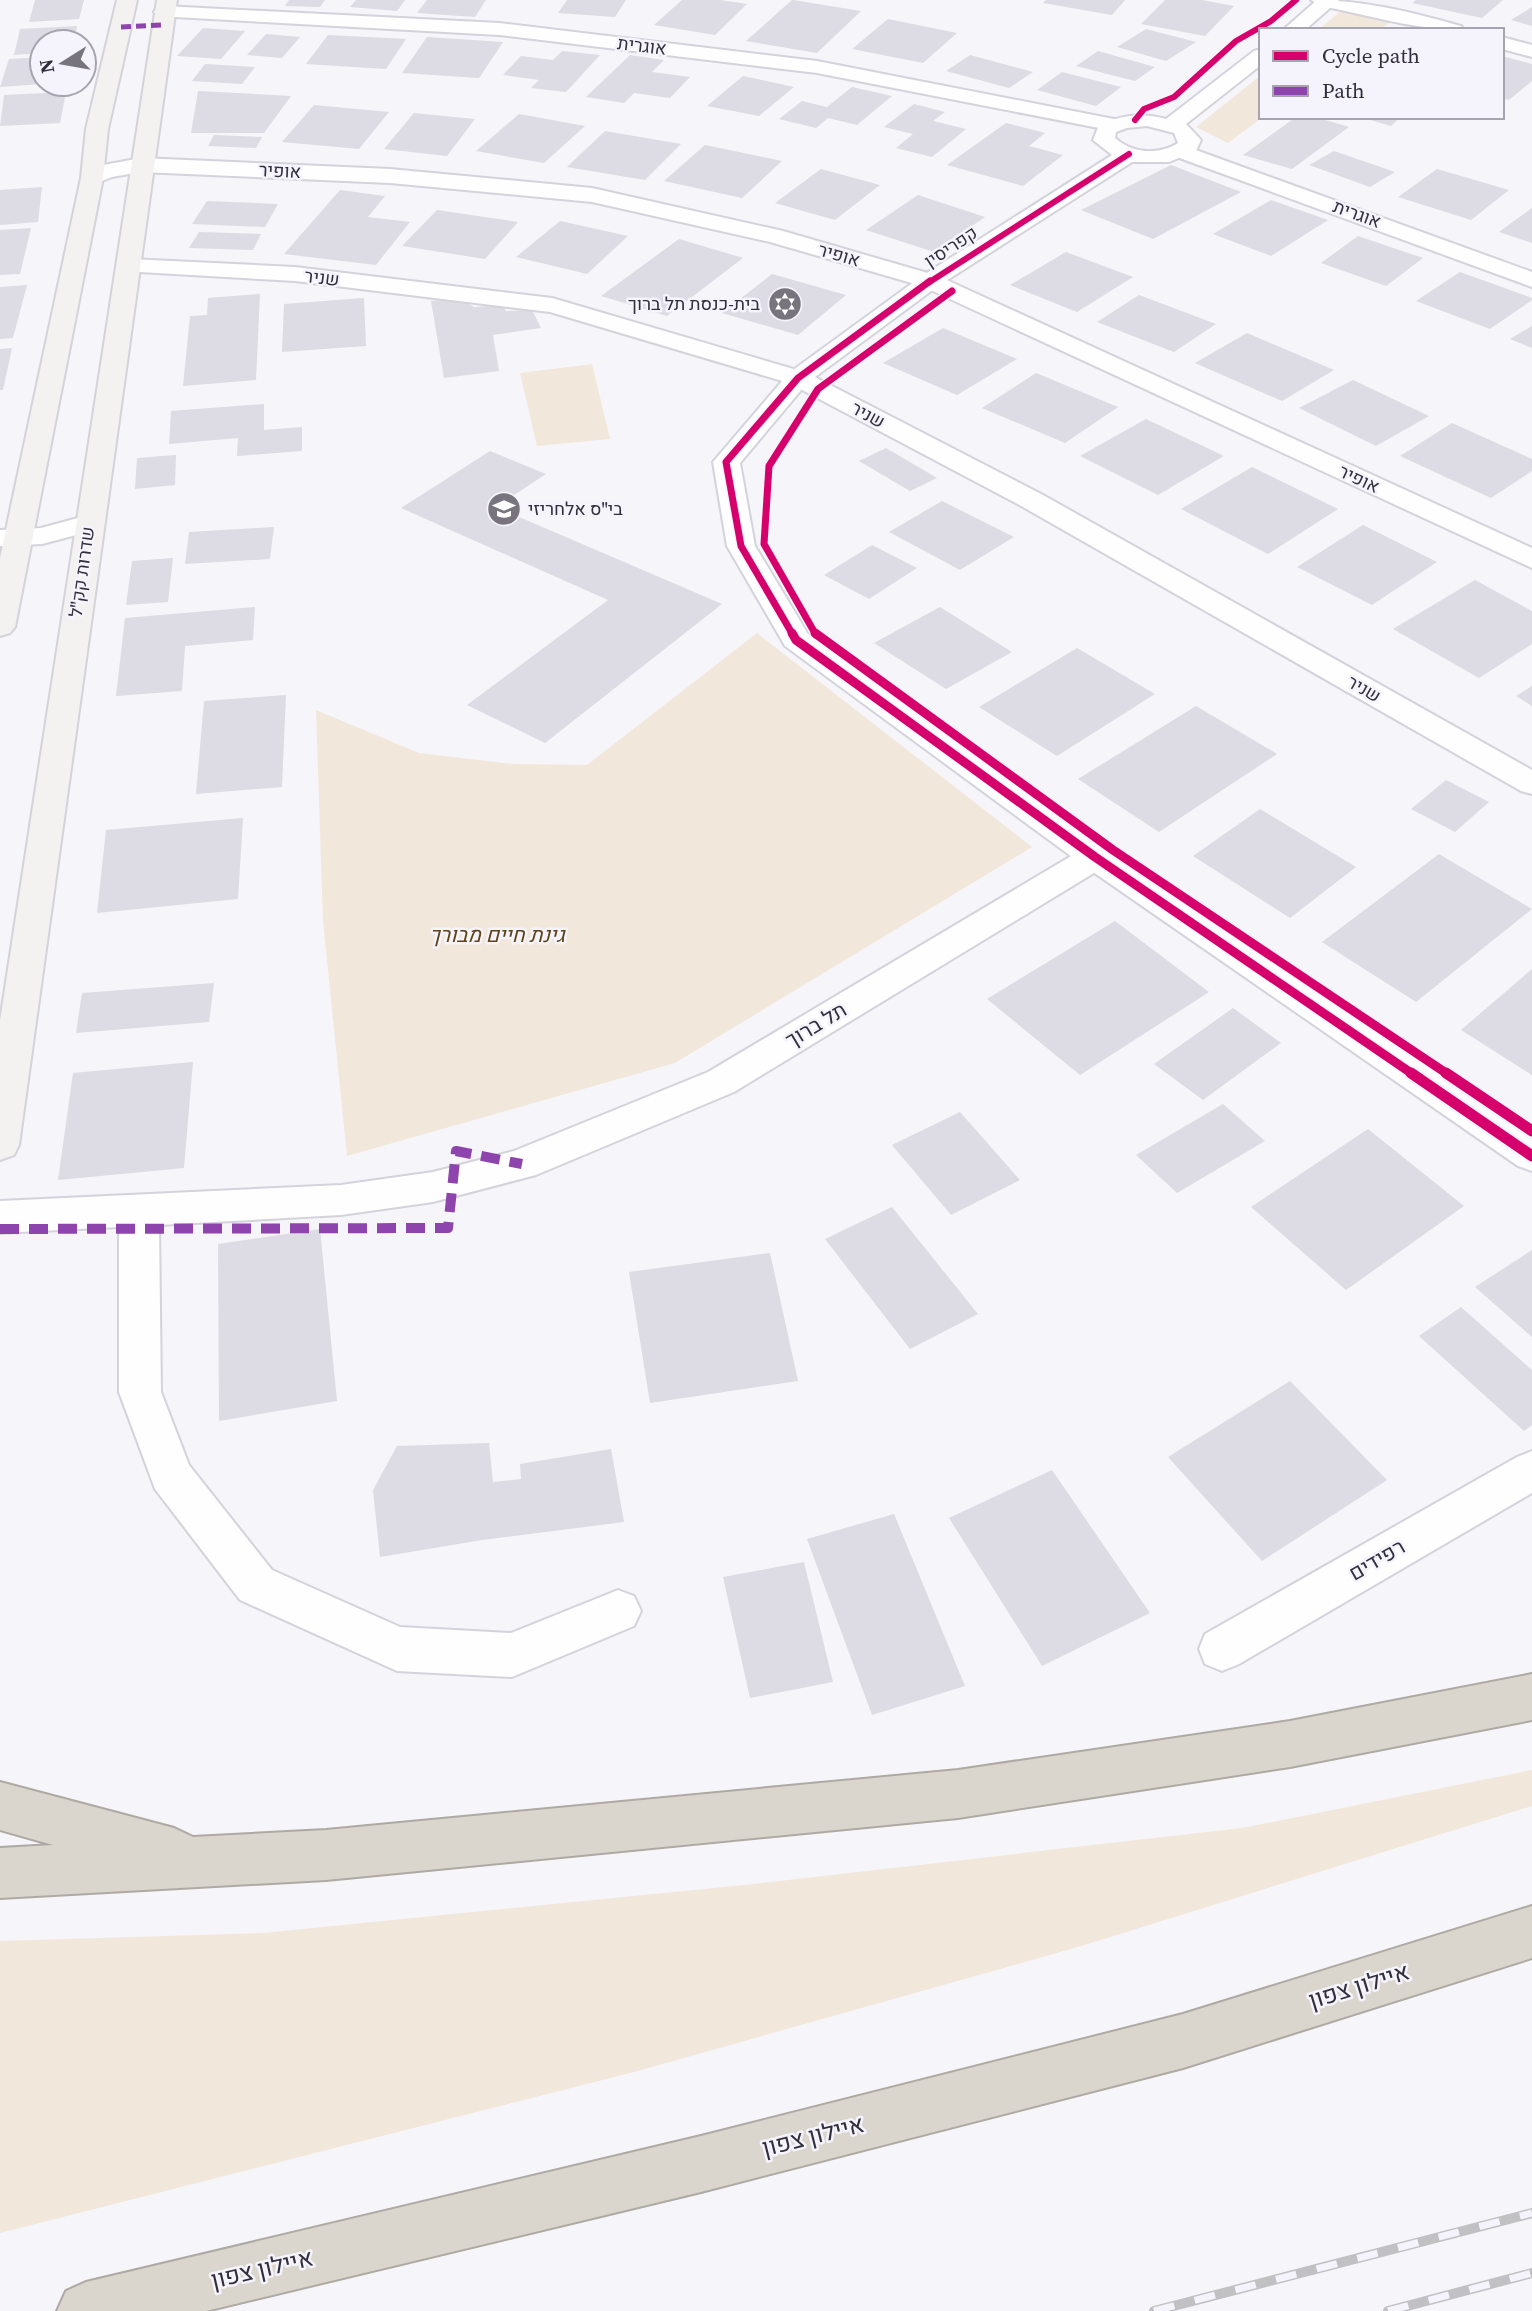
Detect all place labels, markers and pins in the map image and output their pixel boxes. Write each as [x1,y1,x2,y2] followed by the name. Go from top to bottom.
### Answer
[766,285,804,323] synagogue icon: בית-כנסת תל ברוך
[628,291,761,316] place label: בית-כנסת תל ברוך
[485,490,523,528] school or university icon: בי"ס אלחריזי
[528,496,623,521] place label: בי"ס אלחריזי

